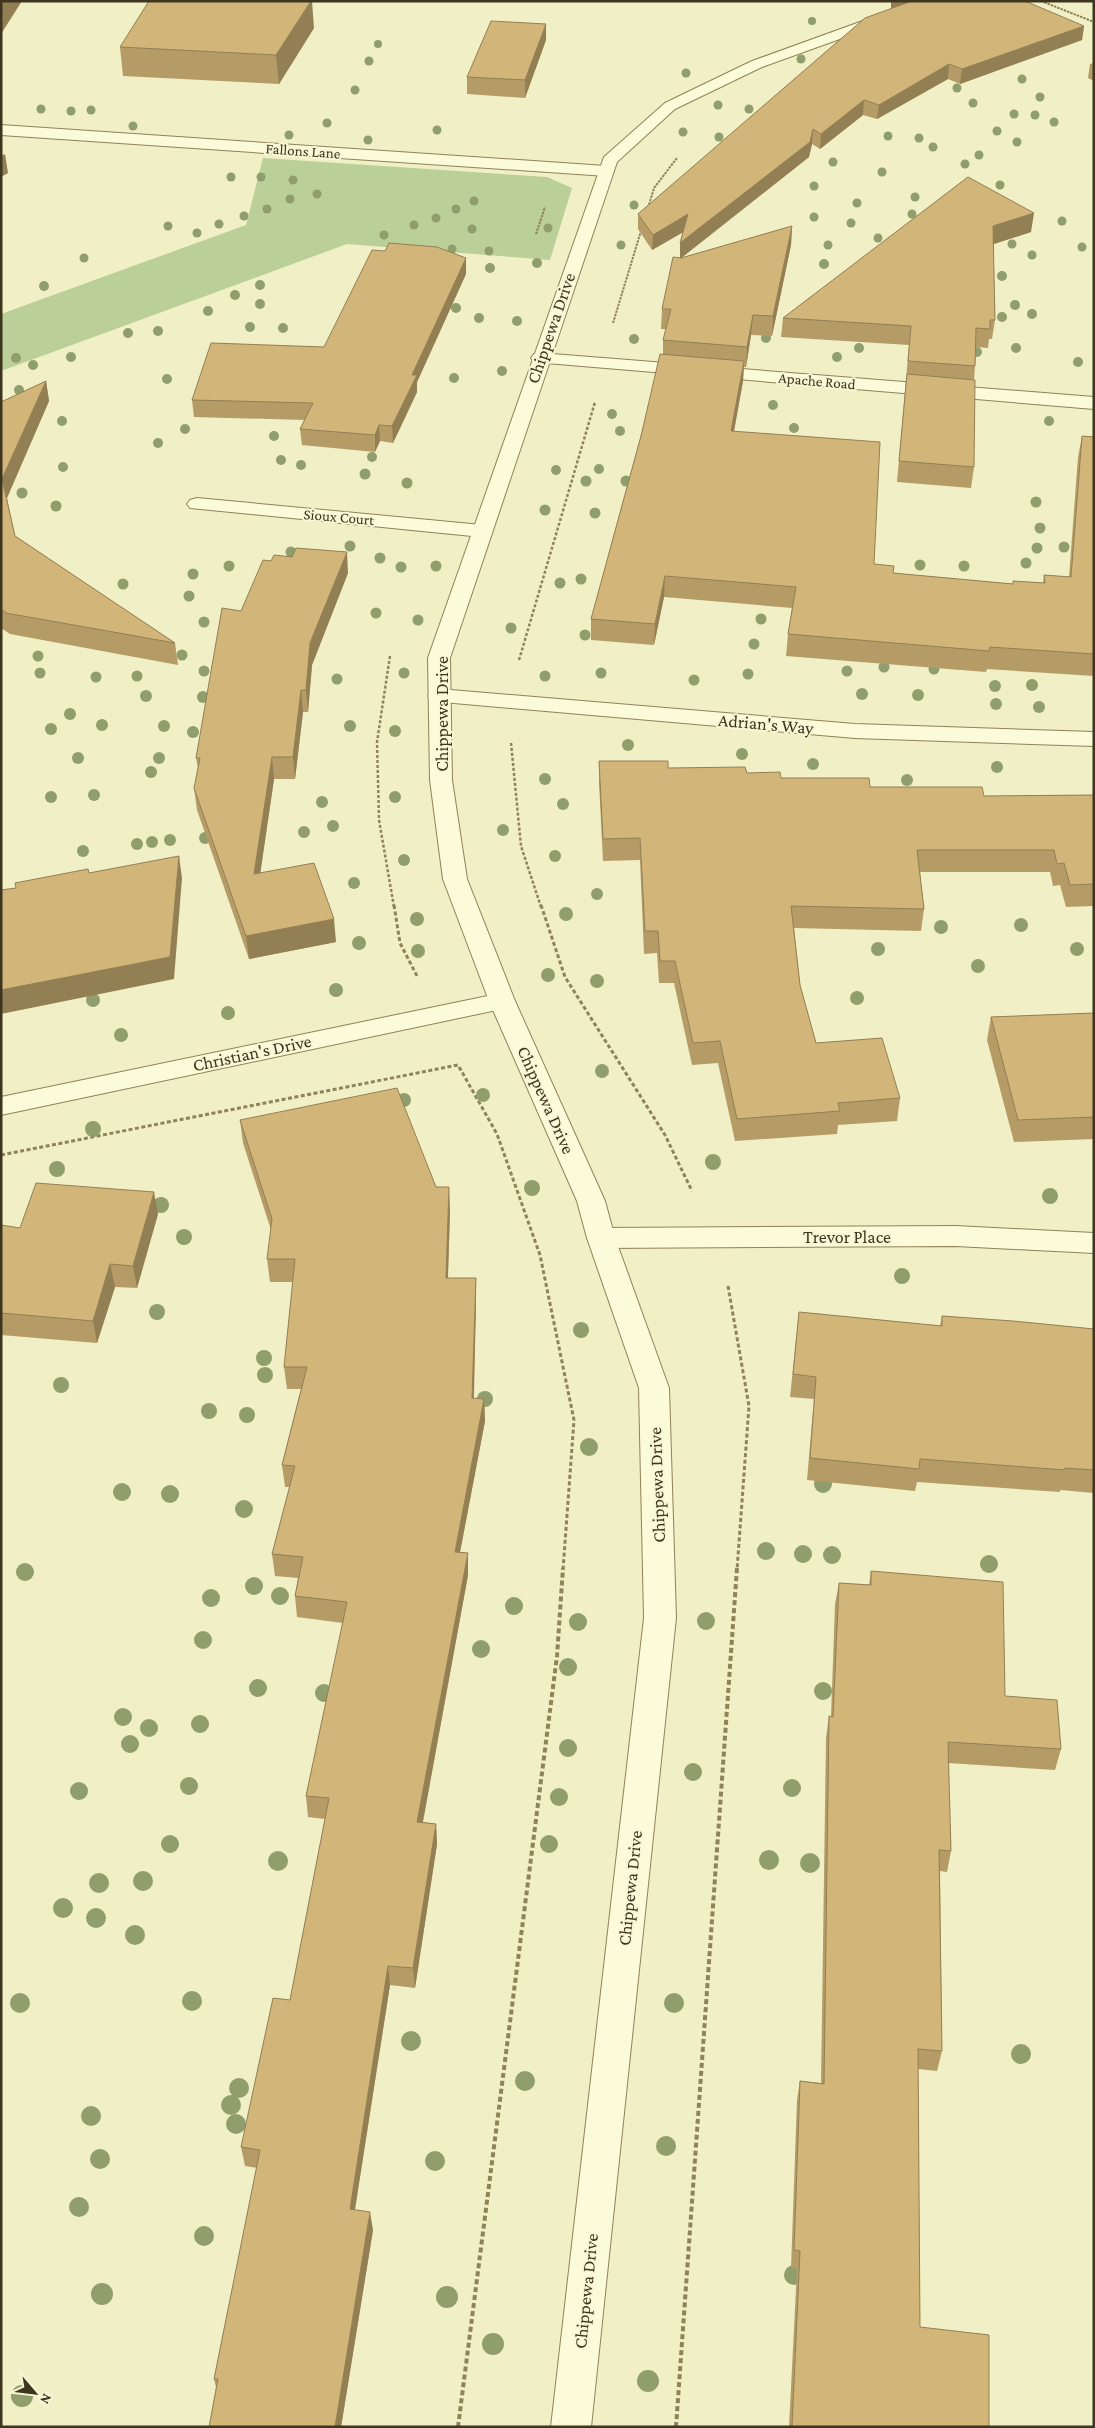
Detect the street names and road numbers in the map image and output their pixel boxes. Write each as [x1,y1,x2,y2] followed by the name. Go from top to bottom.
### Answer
[265,140,341,162] street label: Fallons Lane
[523,270,579,386] street label: Chippewa Drive
[778,370,856,393] street label: Apache Road
[303,506,376,528] street label: Sioux Court
[432,656,452,772] street label: Chippewa Drive
[717,710,815,738] street label: Adrian's Way
[191,1031,313,1075] street label: Christian's Drive
[513,1043,579,1157] street label: Chippewa Drive
[803,1227,891,1247] street label: Trevor Place
[645,1427,669,1543] street label: Chippewa Drive
[614,1829,646,1947] street label: Chippewa Drive
[570,2232,602,2350] street label: Chippewa Drive

